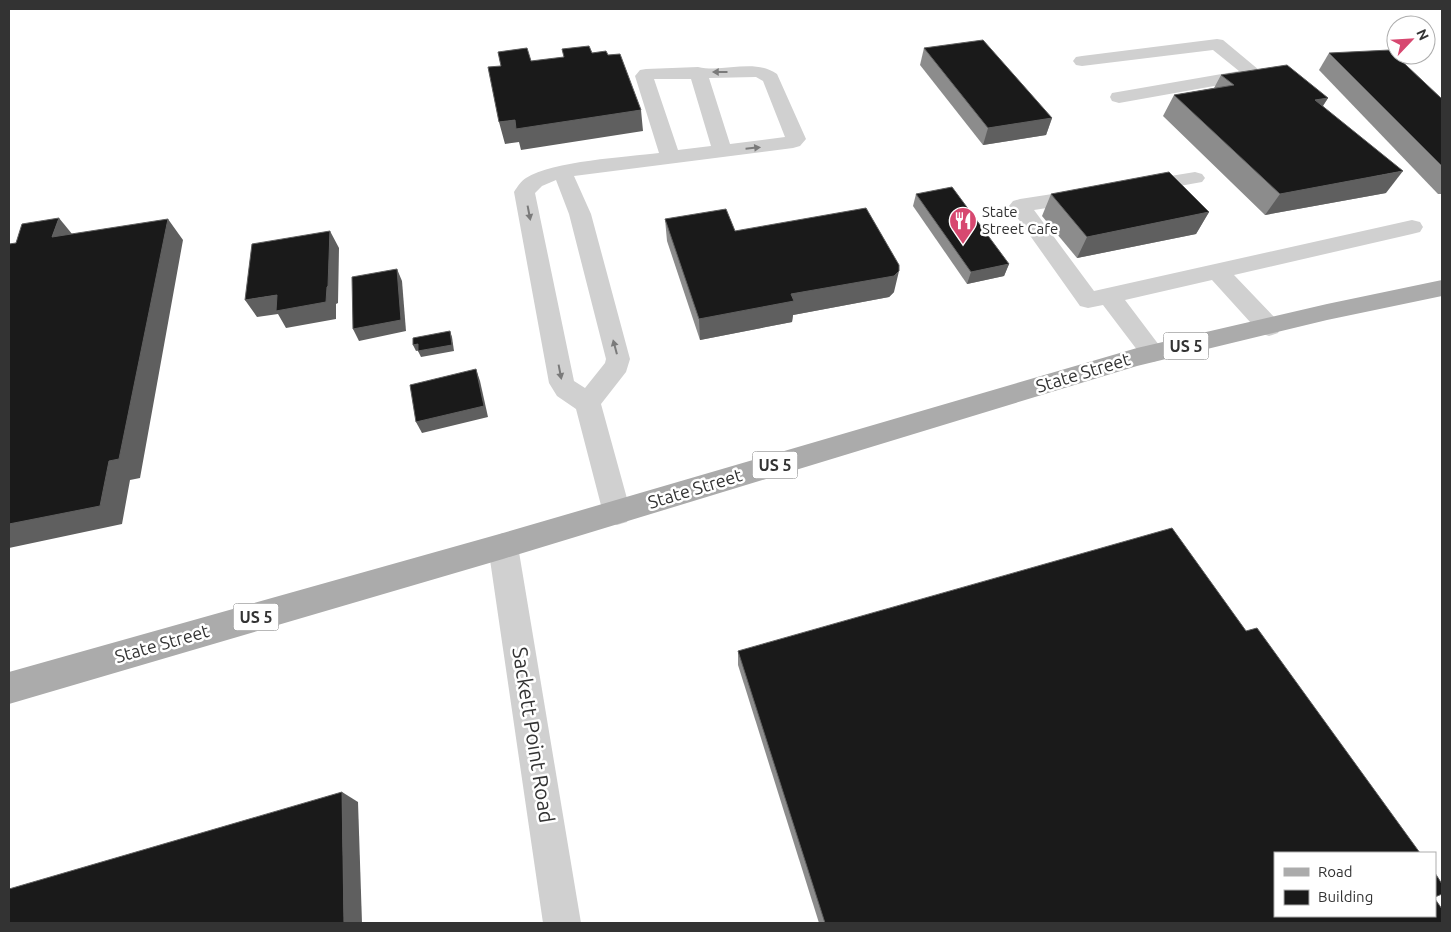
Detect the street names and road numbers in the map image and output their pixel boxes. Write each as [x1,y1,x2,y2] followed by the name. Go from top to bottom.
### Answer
[1164,332,1208,360] road number: US 5
[1033,348,1132,396] street label: State Street
[752,452,798,478] road number: US 5
[645,464,744,512] street label: State Street
[234,604,278,630] road number: US 5
[112,620,211,666] street label: State Street
[508,645,560,825] street label: Sackett Point Road

